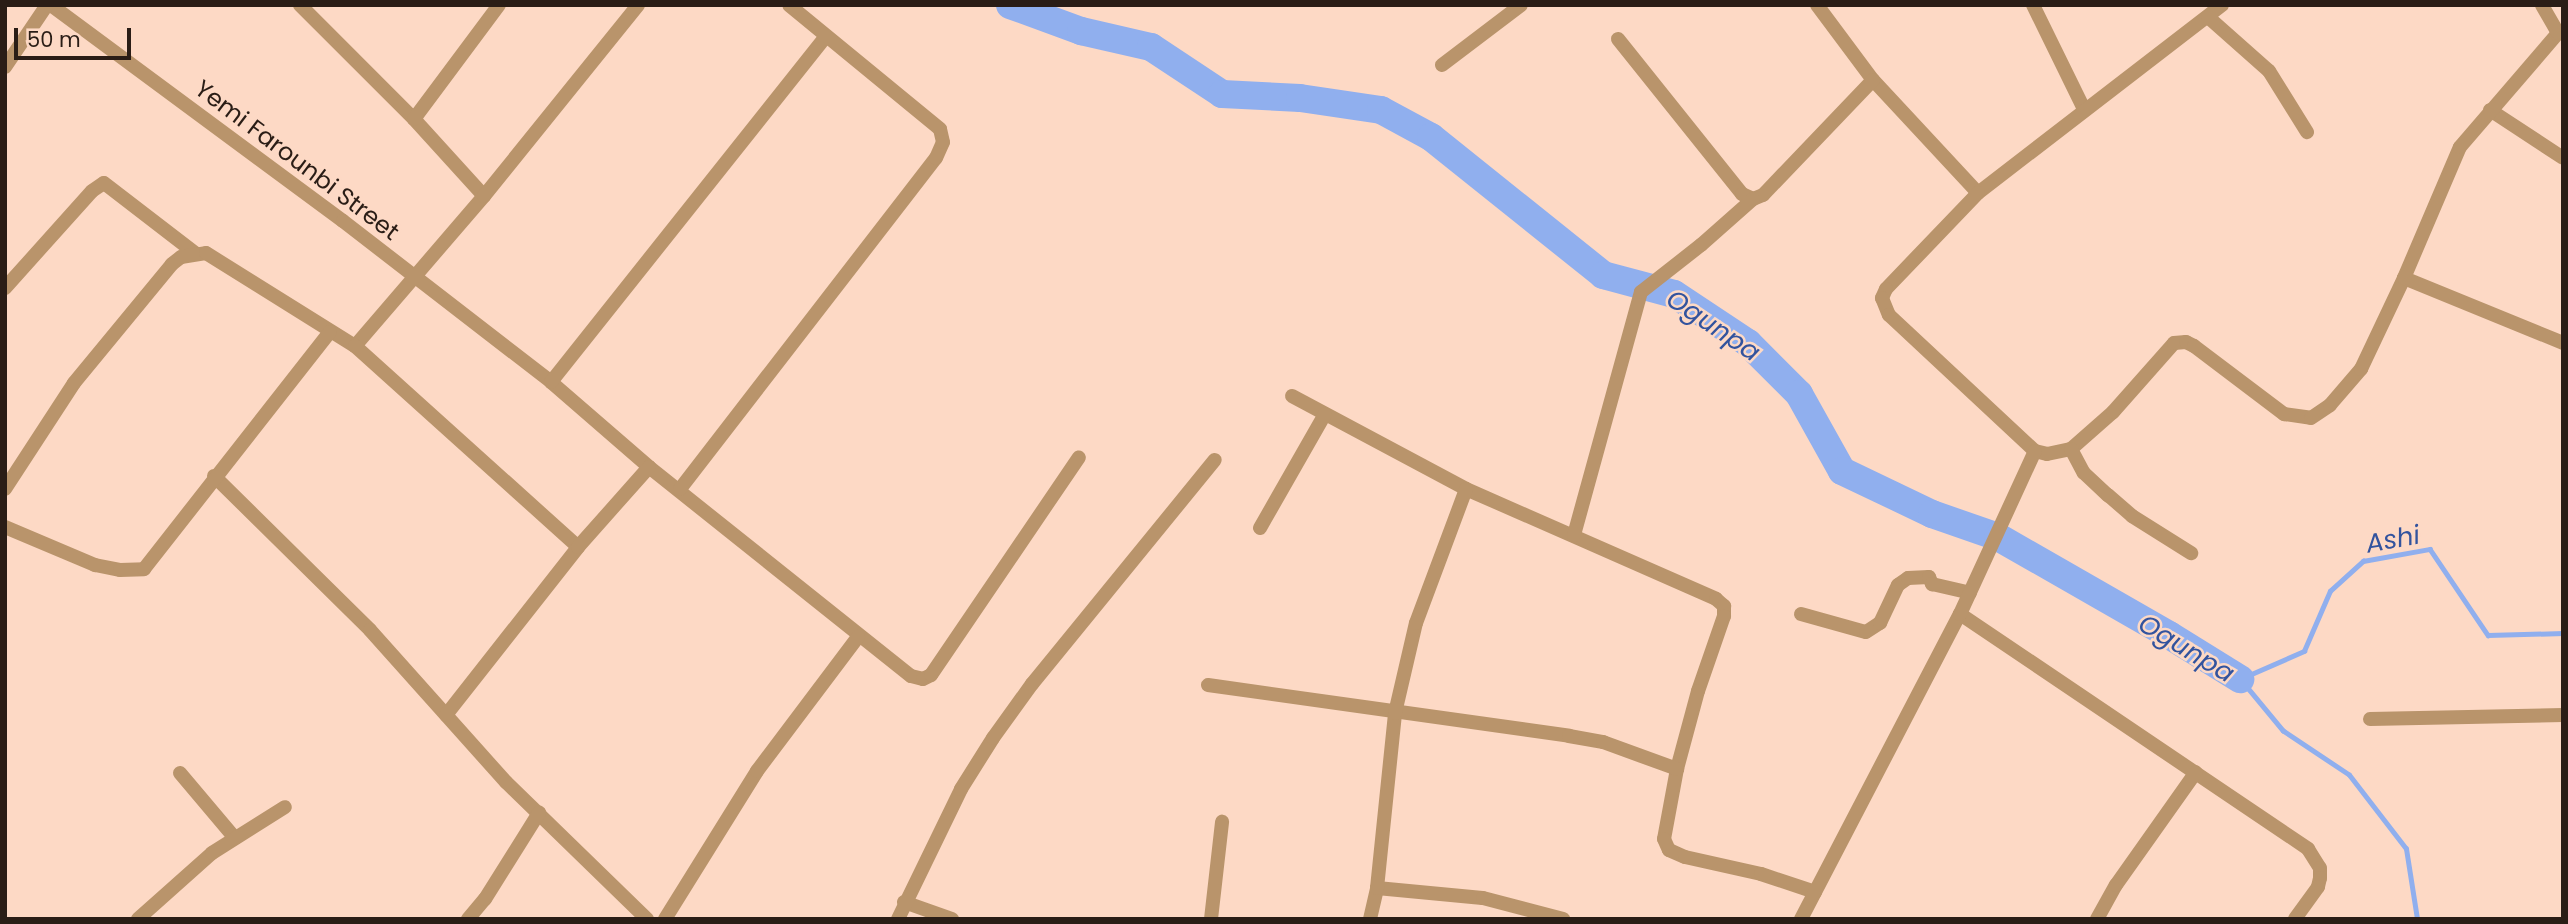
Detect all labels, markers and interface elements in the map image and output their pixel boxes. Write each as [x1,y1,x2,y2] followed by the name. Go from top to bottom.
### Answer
[18,14,135,58] scale bar
[27,25,81,54] text: 50 m
[189,74,405,246] street label: Yemi Farounbi Street
[1660,283,1766,369] water label: Ogunpa
[2364,520,2422,560] water label: Ashi
[2132,608,2240,690] water label: Ogunpa

